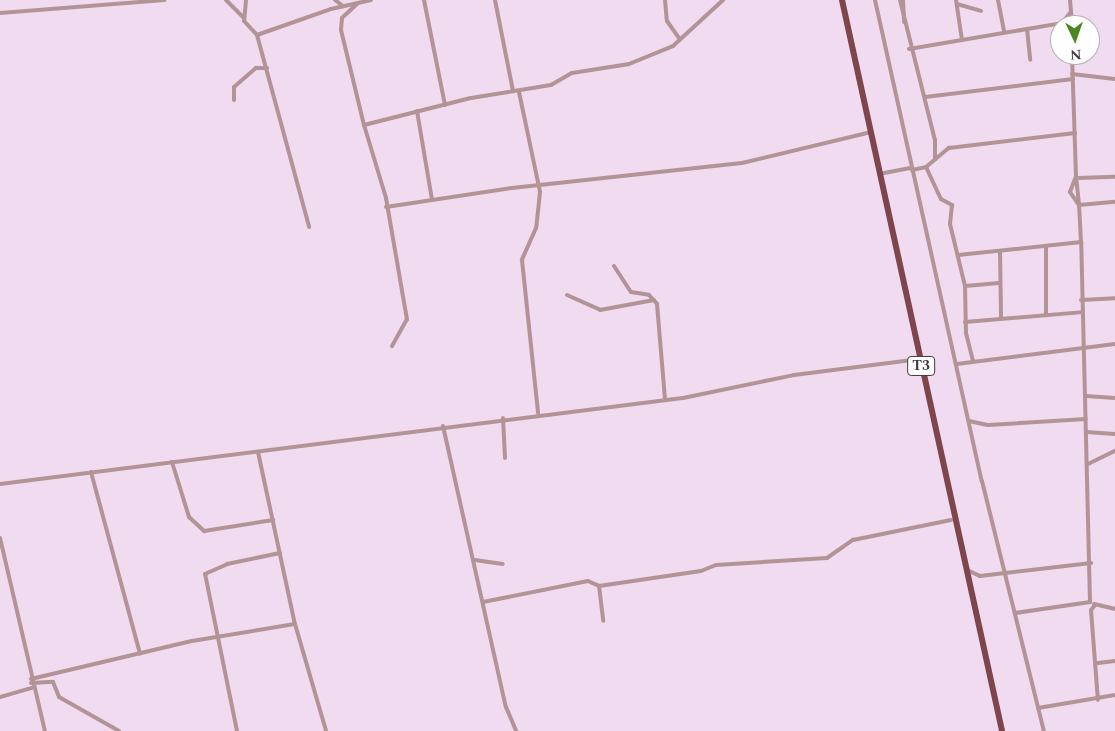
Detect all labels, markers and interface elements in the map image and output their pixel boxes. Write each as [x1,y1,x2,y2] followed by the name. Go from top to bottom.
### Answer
[1050,15,1100,65] north arrow
[1069,44,1082,65] text: N
[906,354,936,378] road number: T3

